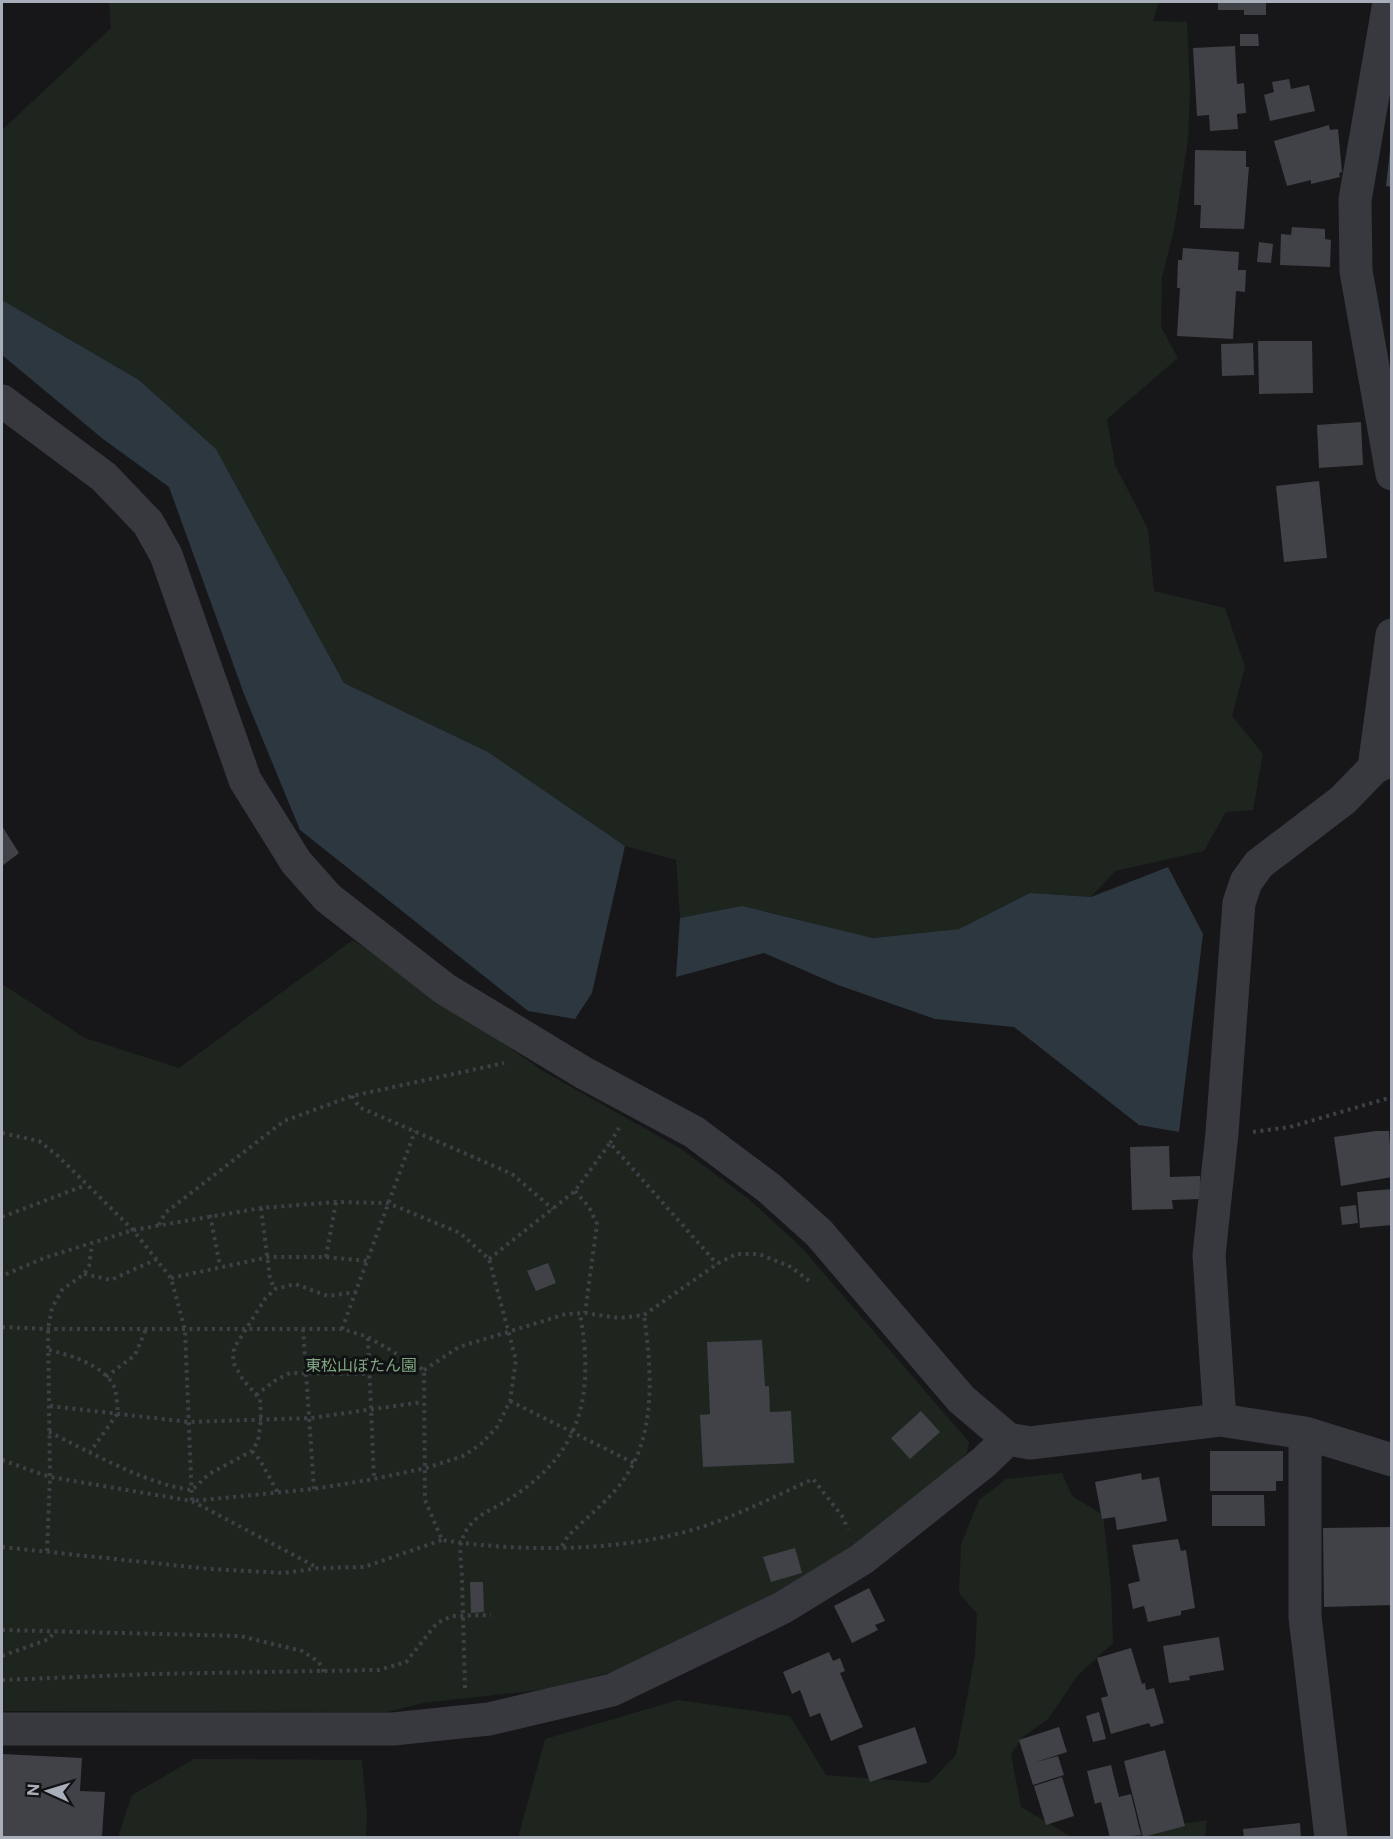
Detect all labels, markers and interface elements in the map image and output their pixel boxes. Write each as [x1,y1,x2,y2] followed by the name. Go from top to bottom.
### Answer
[305,1356,417,1375] park label: 東松山ぼたん園
[18,1761,78,1821] north arrow
[24,1783,43,1797] text: N

